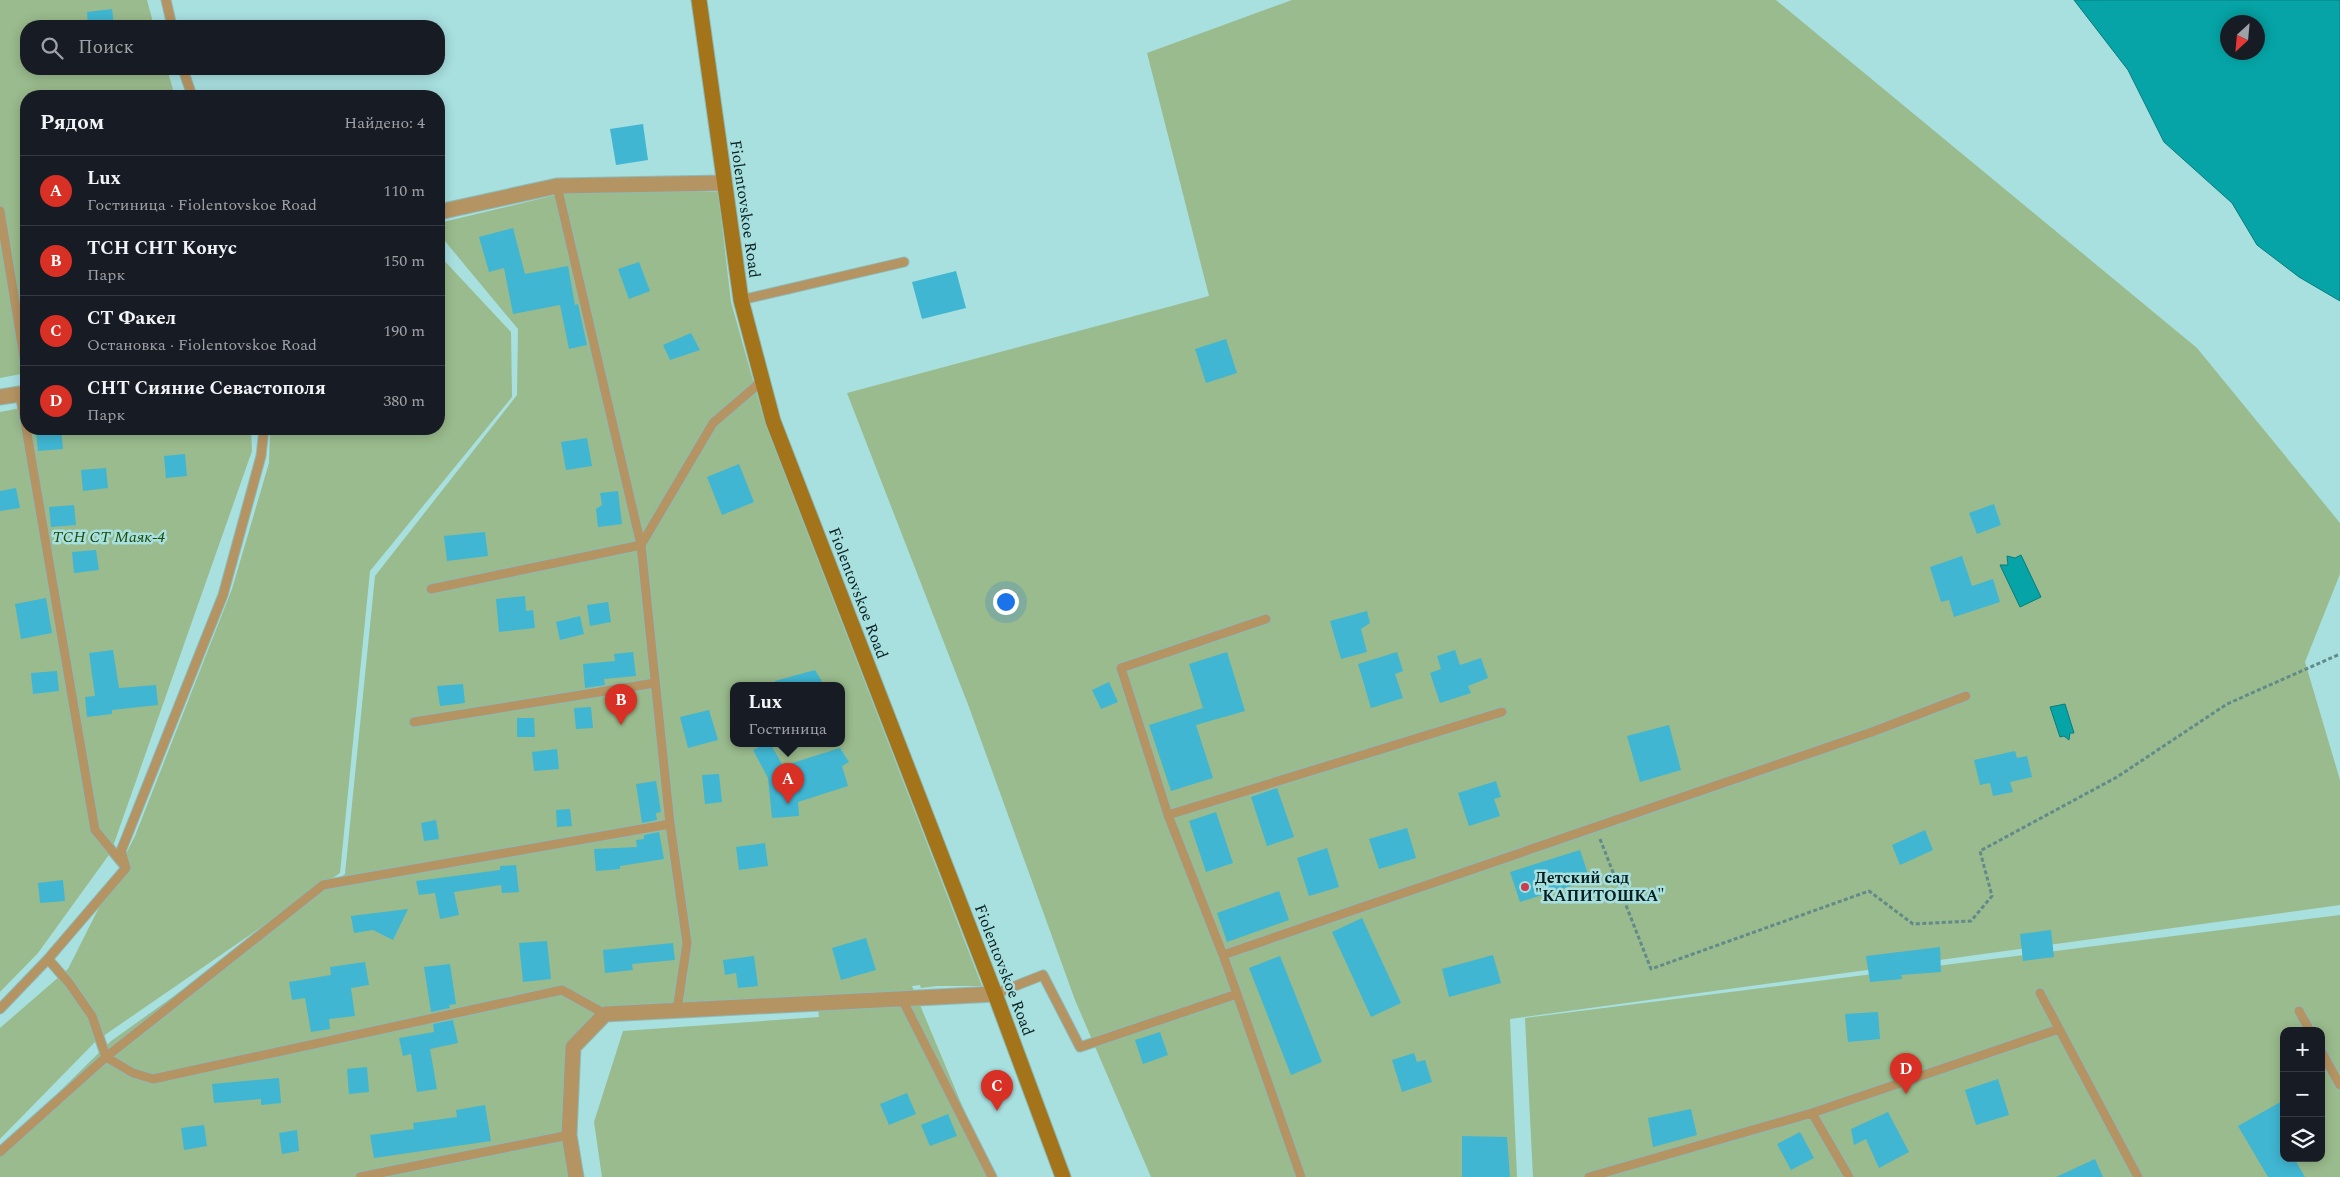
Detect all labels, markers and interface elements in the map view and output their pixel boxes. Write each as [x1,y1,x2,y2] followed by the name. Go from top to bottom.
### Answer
[2220,15,2265,60] north arrow
[20,20,445,75] search box
[78,33,134,62] text: Поиск
[38,34,66,62] icon: search
[40,107,104,139] text: Рядом
[344,111,425,135] text: Найдено: 4
[723,138,767,280] street label: Fiolentovskoe Road
[87,164,121,193] text: Lux
[50,179,62,203] text: A
[383,179,425,203] text: 110 m
[87,193,317,217] text: Гостиница · Fiolentovskoe Road
[87,234,237,263] text: ТСН СНТ Конус
[50,249,62,273] text: B
[383,249,425,273] text: 150 m
[87,263,125,287] text: Парк
[87,304,176,333] text: СТ Факел
[50,319,62,343] text: C
[383,319,425,343] text: 190 m
[87,333,317,357] text: Остановка · Fiolentovskoe Road
[87,374,326,403] text: СНТ Сияние Севастополя
[50,389,62,413] text: D
[383,389,425,413] text: 380 m
[87,403,125,427] text: Парк
[822,524,894,662] street label: Fiolentovskoe Road
[52,525,166,549] park label: ТСН СТ Маяк-4
[993,589,1019,615] your location
[730,682,845,747] popup
[605,684,637,725] pin: B
[748,688,782,717] text: Lux
[748,717,827,741] text: Гостиница
[772,763,804,804] pin: A
[1535,866,1664,908] place label: Детский сад "КАПИТОШКА"
[1519,881,1531,893] marker: Детский сад "КАПИТОШКА"
[968,901,1040,1039] street label: Fiolentovskoe Road
[2280,1027,2325,1162] map controls
[2280,1027,2325,1072] button: +
[1890,1053,1922,1094] pin: D
[981,1070,1013,1111] pin: C
[2280,1072,2325,1117] button: −
[2280,1117,2325,1162] button: layers

